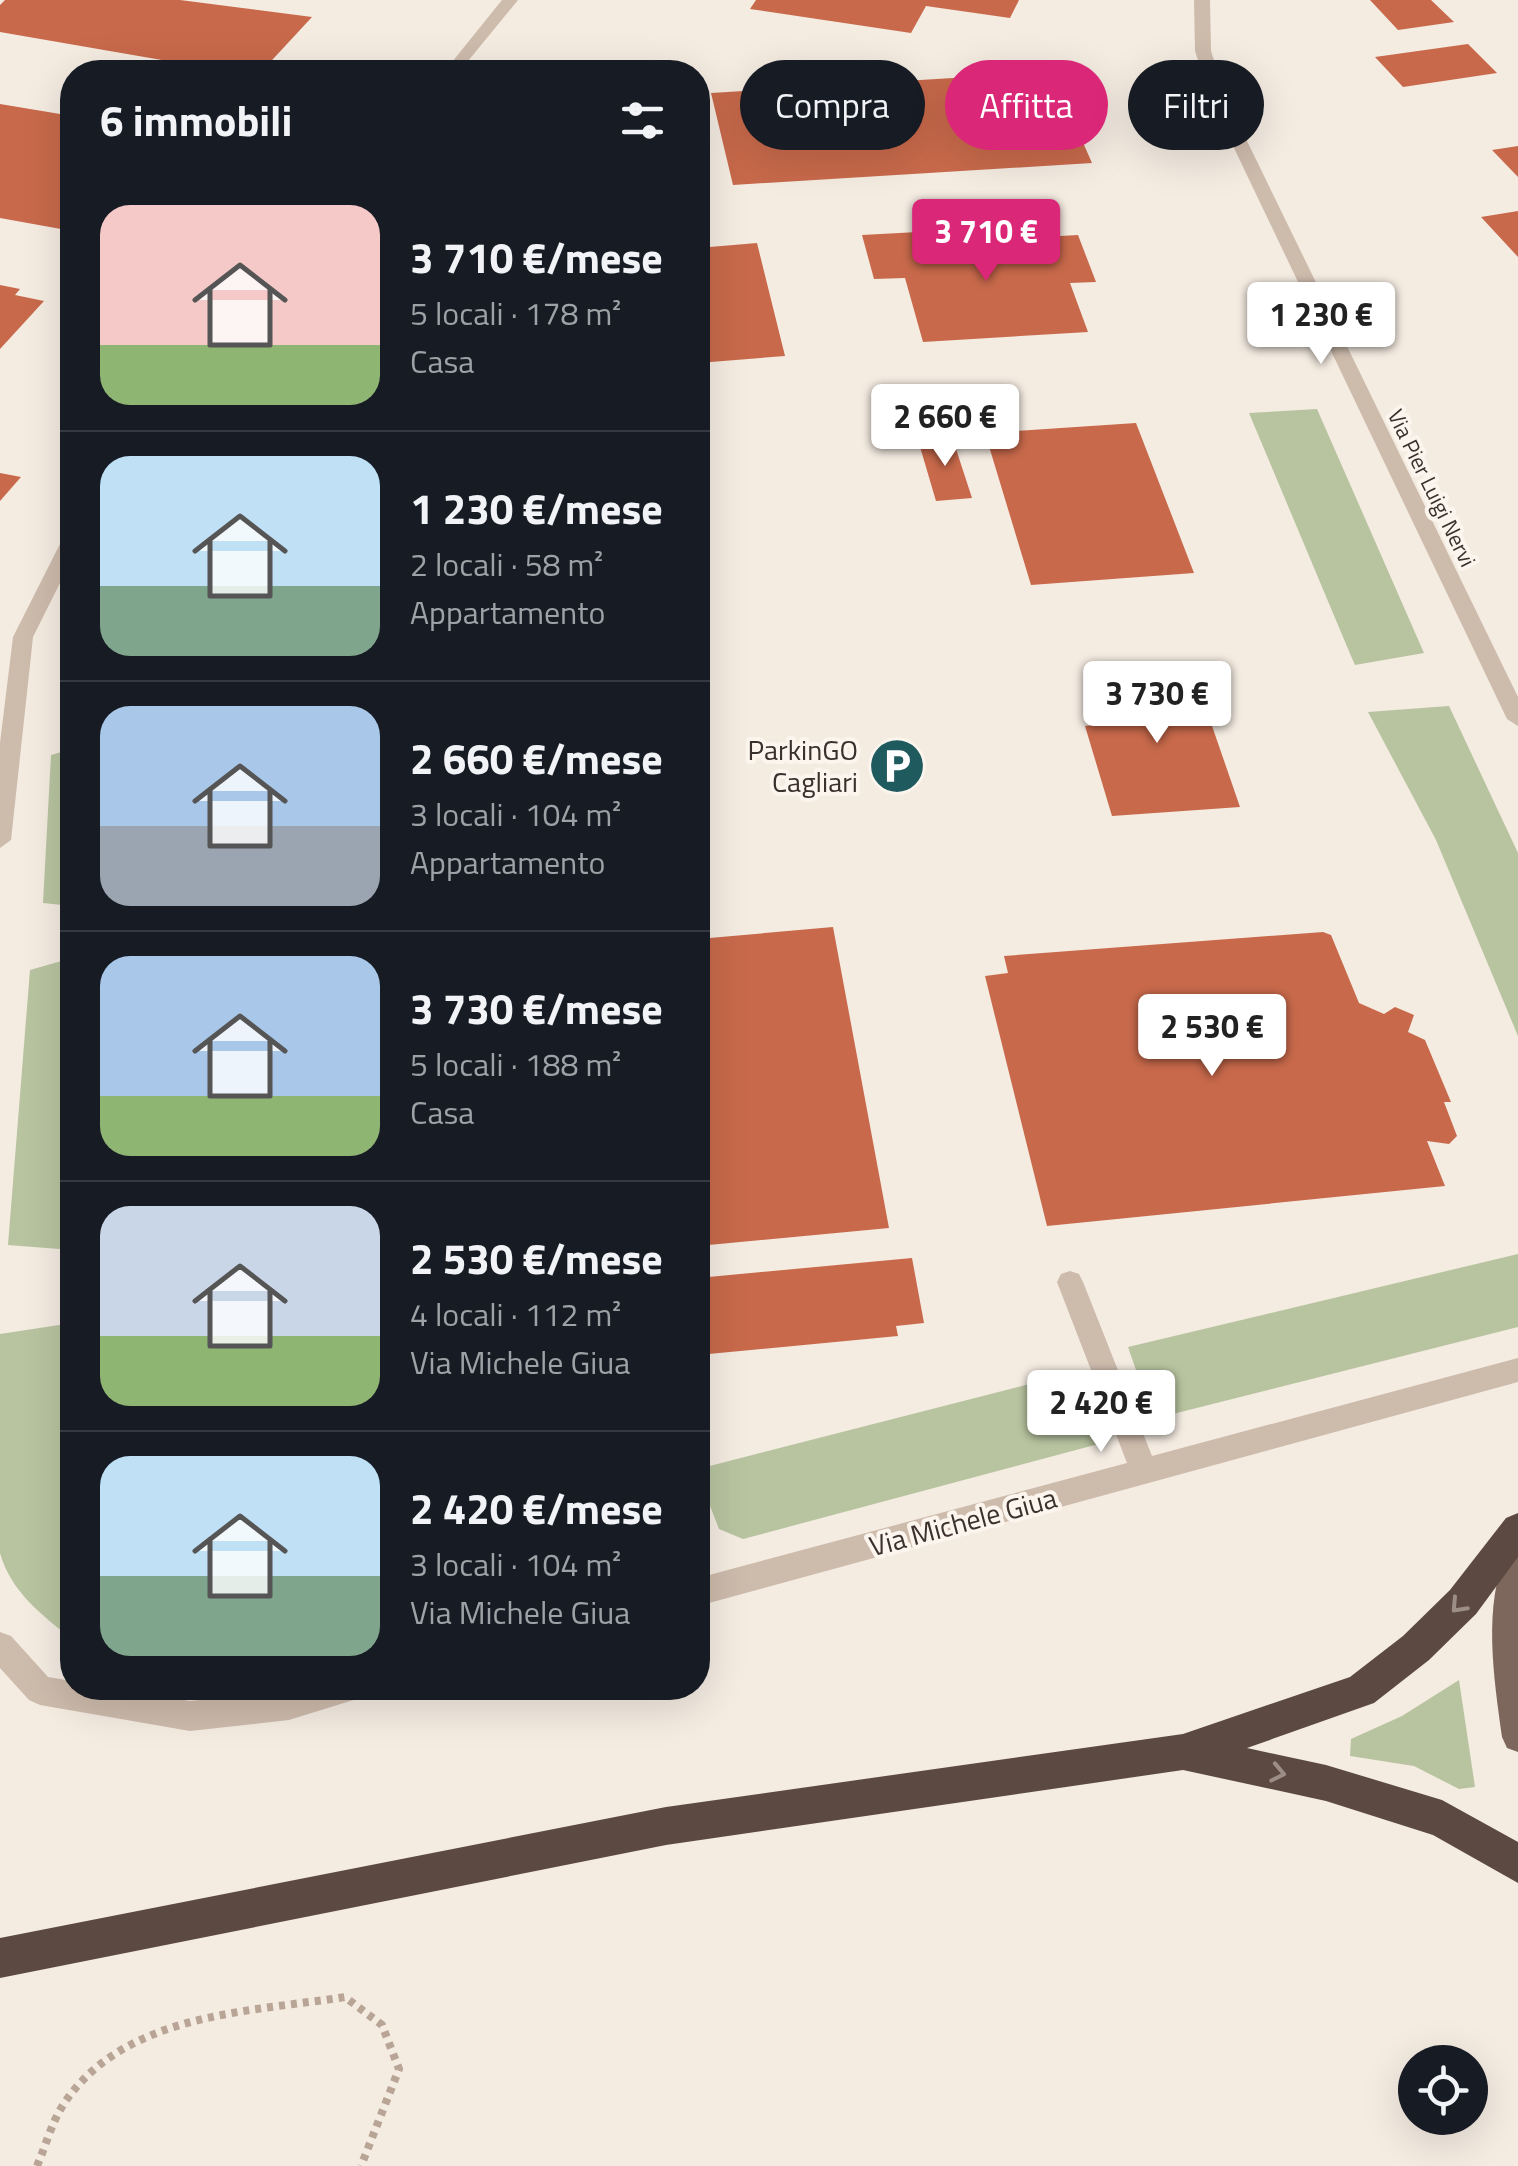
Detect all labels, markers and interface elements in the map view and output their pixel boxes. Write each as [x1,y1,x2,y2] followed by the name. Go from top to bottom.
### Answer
[740,60,925,150] chip: Compra
[945,60,1108,150] chip: Affitta
[1128,60,1264,150] chip: Filtri
[100,88,292,152] text: 6 immobili
[615,93,670,148] icon: filters
[894,199,1078,284] pin: 3 710 €
[934,207,1038,255] text: 3 710 €
[410,225,663,289] text: 3 710 €/mese
[180,245,300,365] icon: home
[1229,282,1413,367] pin: 1 230 €
[410,289,621,337] text: 5 locali · 178 m²
[1269,290,1373,338] text: 1 230 €
[410,337,474,385] text: Casa
[853,384,1037,469] pin: 2 660 €
[893,392,997,440] text: 2 660 €
[1379,403,1485,573] street label: Via Pier Luigi Nervi
[410,476,663,540] text: 1 230 €/mese
[180,496,300,616] icon: home
[410,540,603,588] text: 2 locali · 58 m²
[410,588,605,636] text: Appartamento
[1065,661,1249,746] pin: 3 730 €
[1105,669,1209,717] text: 3 730 €
[410,726,663,790] text: 2 660 €/mese
[748,728,858,803] place label: ParkinGO Cagliari
[867,736,927,796] parking icon: ParkinGO Cagliari
[180,746,300,866] icon: home
[410,790,621,838] text: 3 locali · 104 m²
[410,838,605,886] text: Appartamento
[410,976,663,1040] text: 3 730 €/mese
[1120,994,1304,1079] pin: 2 530 €
[180,996,300,1116] icon: home
[1160,1002,1264,1050] text: 2 530 €
[410,1040,621,1088] text: 5 locali · 188 m²
[410,1088,474,1136] text: Casa
[410,1226,663,1290] text: 2 530 €/mese
[180,1246,300,1366] icon: home
[410,1290,621,1338] text: 4 locali · 112 m²
[410,1338,630,1386] text: Via Michele Giua
[1009,1370,1193,1455] pin: 2 420 €
[1049,1378,1153,1426] text: 2 420 €
[410,1476,663,1540] text: 2 420 €/mese
[864,1476,1062,1567] street label: Via Michele Giua
[180,1496,300,1616] icon: home
[410,1540,621,1588] text: 3 locali · 104 m²
[410,1588,630,1636] text: Via Michele Giua
[1452,1594,1470,1613] one-way arrow
[1269,1761,1286,1782] one-way arrow
[1398,2045,1488,2135] map controls
[1398,2045,1488,2135] button: locate

